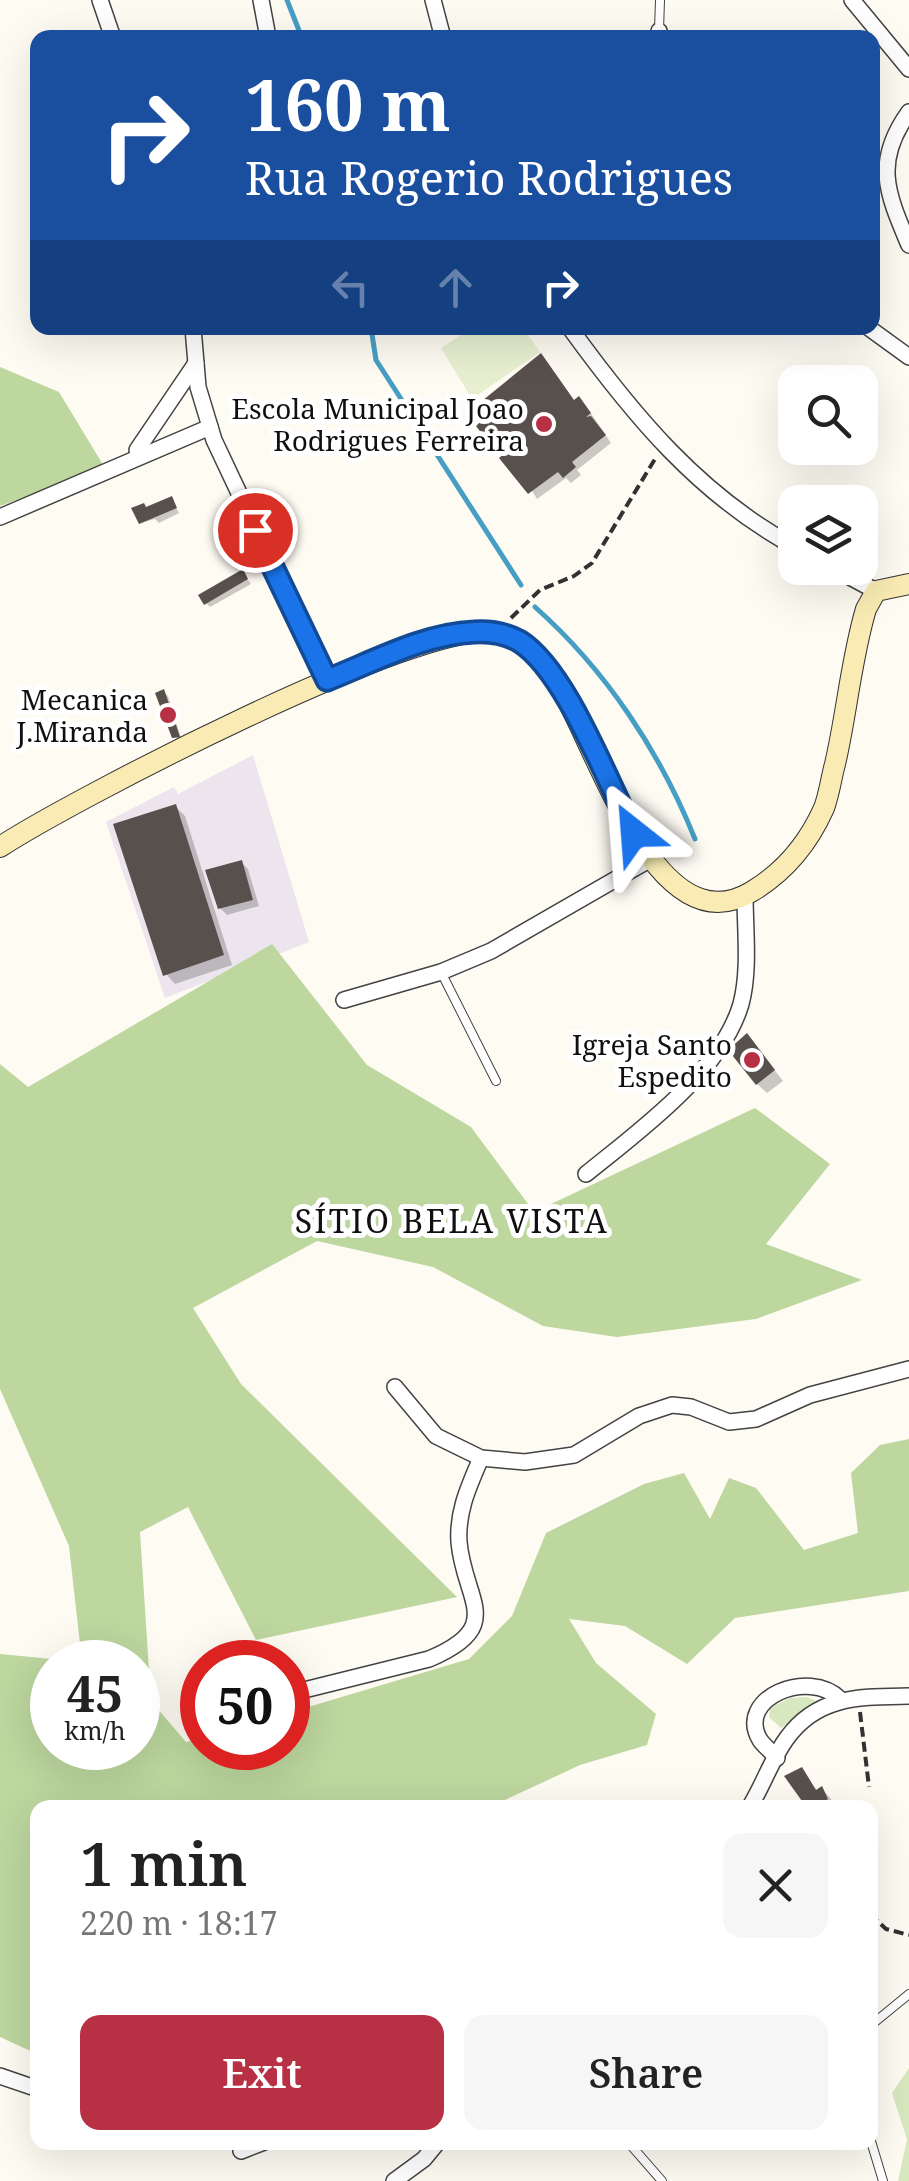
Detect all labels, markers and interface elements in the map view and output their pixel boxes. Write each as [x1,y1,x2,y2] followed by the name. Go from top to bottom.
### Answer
[245,56,451,152] text: 160 m
[80,70,210,200] icon: right
[245,147,733,208] text: Rua Rogerio Rodrigues
[323,260,378,315] icon: left
[428,260,483,315] icon: ahead
[533,260,588,315] icon: right
[778,365,878,585] map controls
[778,365,878,465] button: search
[231,389,524,459] place label: Escola Municipal Joao Rodrigues Ferreira
[533,413,555,435] marker: Escola Municipal Joao Rodrigues Ferreira
[778,485,878,585] button: layers
[213,488,298,573] pin
[228,503,283,558] icon: arrive
[15,680,148,750] place label: Mecanica J.Miranda
[157,704,179,726] marker: Mecanica J.Miranda
[582,781,686,885] position arrow
[572,1025,732,1095] place label: Igreja Santo Espedito
[741,1049,763,1071] marker: Igreja Santo Espedito
[295,1199,609,1242] district label: SÍTIO BELA VISTA
[180,1640,310,1770] speed limit sign: 50
[67,1659,123,1727] text: 45
[64,1713,126,1747] text: km/h
[80,1822,248,1904] text: 1 min
[723,1833,828,1938] button: close
[80,1901,278,1944] text: 220 m · 18:17
[80,2015,444,2130] button: Exit
[464,2015,828,2130] button: Share

